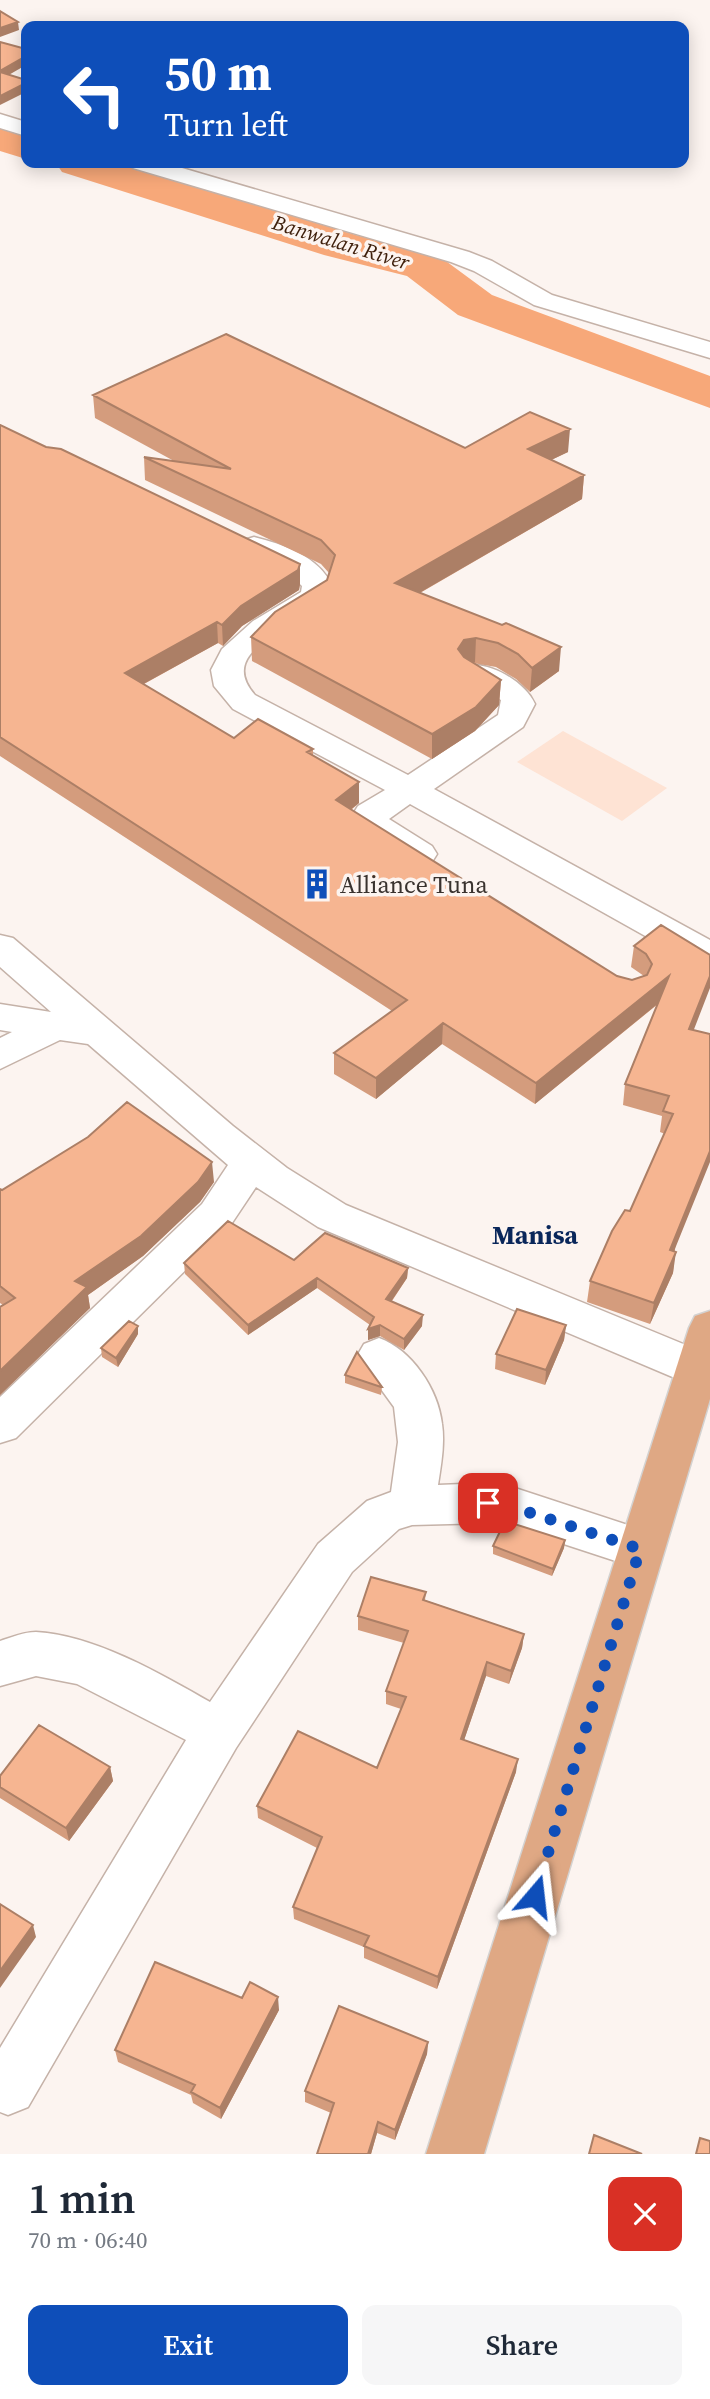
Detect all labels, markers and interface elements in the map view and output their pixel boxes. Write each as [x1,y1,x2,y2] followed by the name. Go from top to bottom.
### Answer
[164,39,272,106] text: 50 m
[49,49,140,140] icon: left
[164,103,288,147] text: Turn left
[268,207,414,277] water label: Banwalan River
[300,867,334,901] building icon: Alliance Tuna
[340,868,489,901] place label: Alliance Tuna
[492,1217,578,1253] district label: Manisa
[458,1473,518,1533] pin
[469,1484,507,1522] icon: arrive
[498,1859,572,1933] position arrow
[28,2169,136,2227] text: 1 min
[608,2177,682,2251] button: close
[28,2224,148,2256] text: 70 m · 06:40
[28,2305,348,2385] button: Exit
[362,2305,682,2385] button: Share

